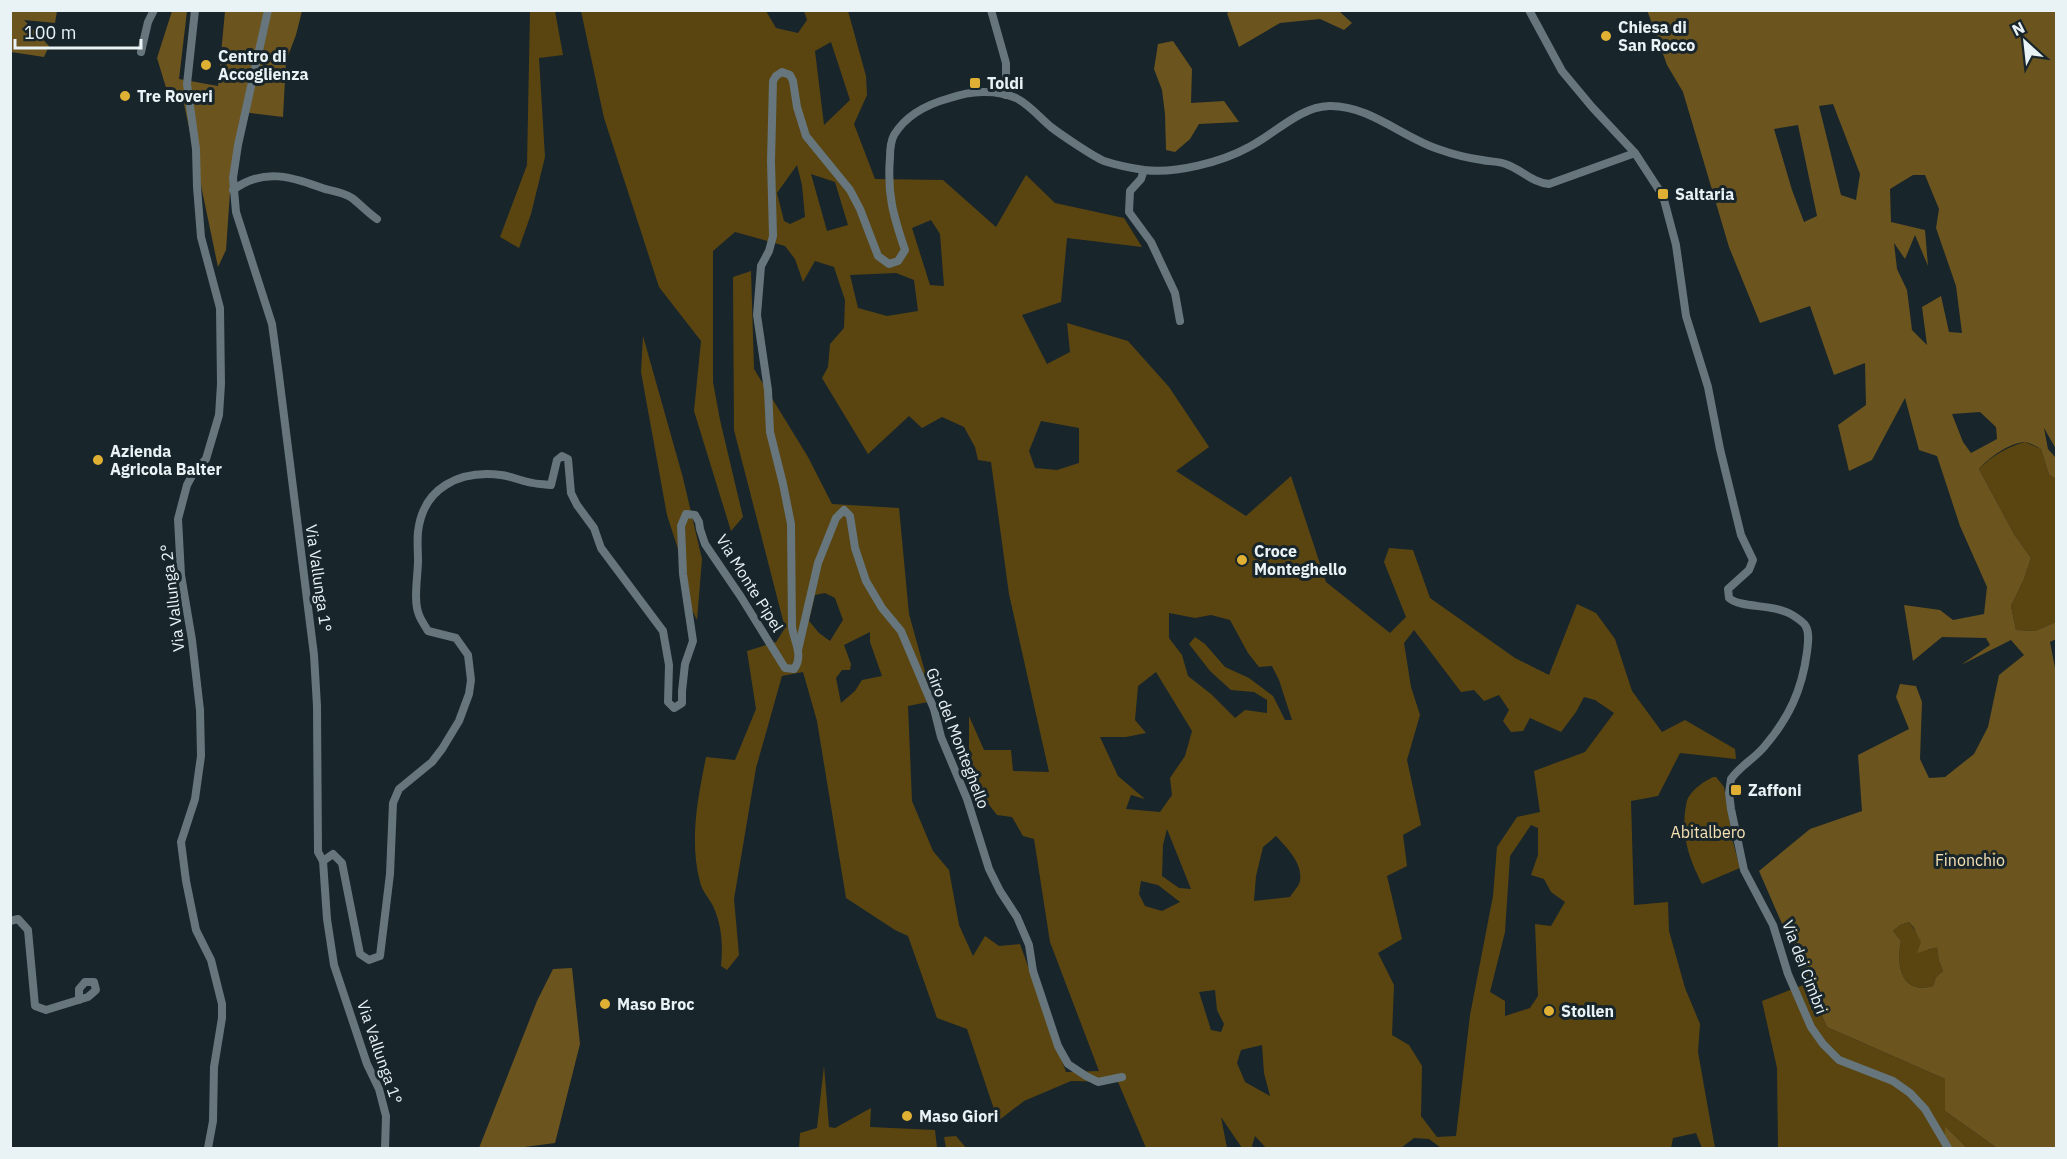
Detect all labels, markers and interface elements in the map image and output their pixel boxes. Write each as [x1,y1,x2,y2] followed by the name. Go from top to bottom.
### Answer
[15,12,141,50] scale bar
[1995,12,2055,72] north arrow
[1618,17,1695,55] place label: Chiesa di San Rocco
[2008,17,2028,40] text: N
[24,21,76,44] text: 100 m
[1599,29,1613,43] marker: Chiesa di San Rocco
[218,46,309,84] place label: Centro di Accoglienza
[199,58,213,72] marker: Centro di Accoglienza
[987,73,1023,93] place label: Toldi
[968,76,982,90] marker: Toldi
[137,86,213,106] place label: Tre Roveri
[118,89,132,103] marker: Tre Roveri
[1675,184,1734,204] place label: Saltaria
[1656,187,1670,201] marker: Saltaria
[110,441,222,479] place label: Azienda Agricola Balter
[91,453,105,467] marker: Azienda Agricola Balter
[302,523,336,633] street label: Via Vallunga 1°
[712,530,788,636] street label: Via Monte Pipel
[1254,541,1347,579] place label: Croce Monteghello
[155,543,189,653] street label: Via Vallunga 2°
[1235,553,1249,567] marker: Croce Monteghello
[922,665,994,811] street label: Giro del Monteghello
[1748,780,1802,800] place label: Zaffoni
[1729,783,1743,797] marker: Zaffoni
[1671,822,1745,842] park label: Abitalbero
[1935,850,2005,870] park label: Finonchio
[1778,917,1832,1017] street label: Via dei Cimbri
[617,994,694,1014] place label: Maso Broc
[353,997,407,1107] street label: Via Vallunga 1°
[598,997,612,1011] marker: Maso Broc
[1561,1001,1614,1021] place label: Stollen
[1542,1004,1556,1018] marker: Stollen
[919,1106,998,1126] place label: Maso Giori
[900,1109,914,1123] marker: Maso Giori

